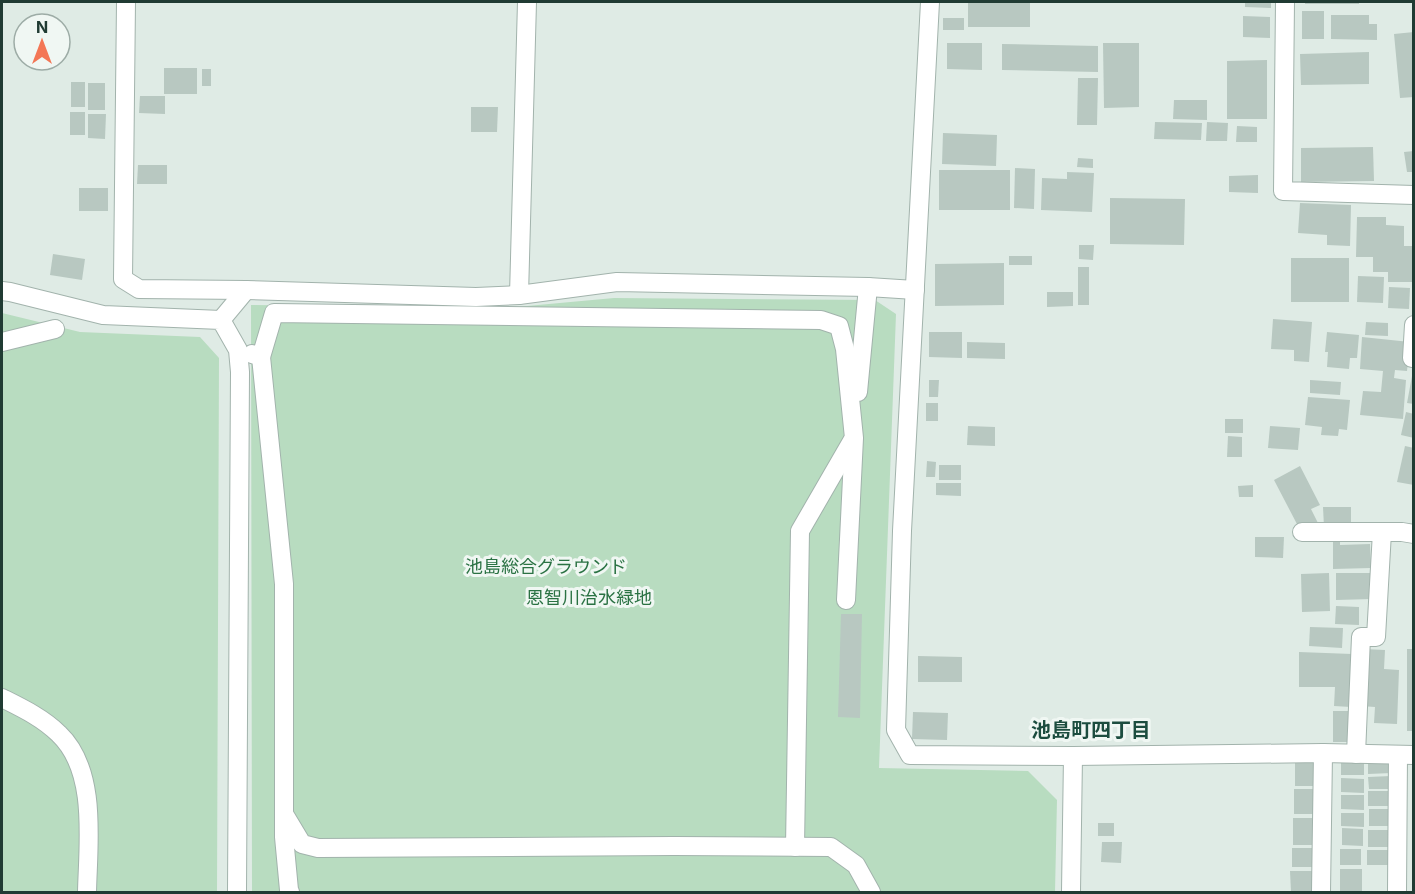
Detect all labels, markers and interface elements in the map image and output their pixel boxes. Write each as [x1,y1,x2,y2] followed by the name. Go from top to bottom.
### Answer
[12,12,72,72] north arrow
[36,17,48,37] text: N
[465,556,627,577] park label: 池島総合グラウンド
[526,587,652,608] park label: 恩智川治水緑地
[1031,718,1151,742] district label: 池島町四丁目

